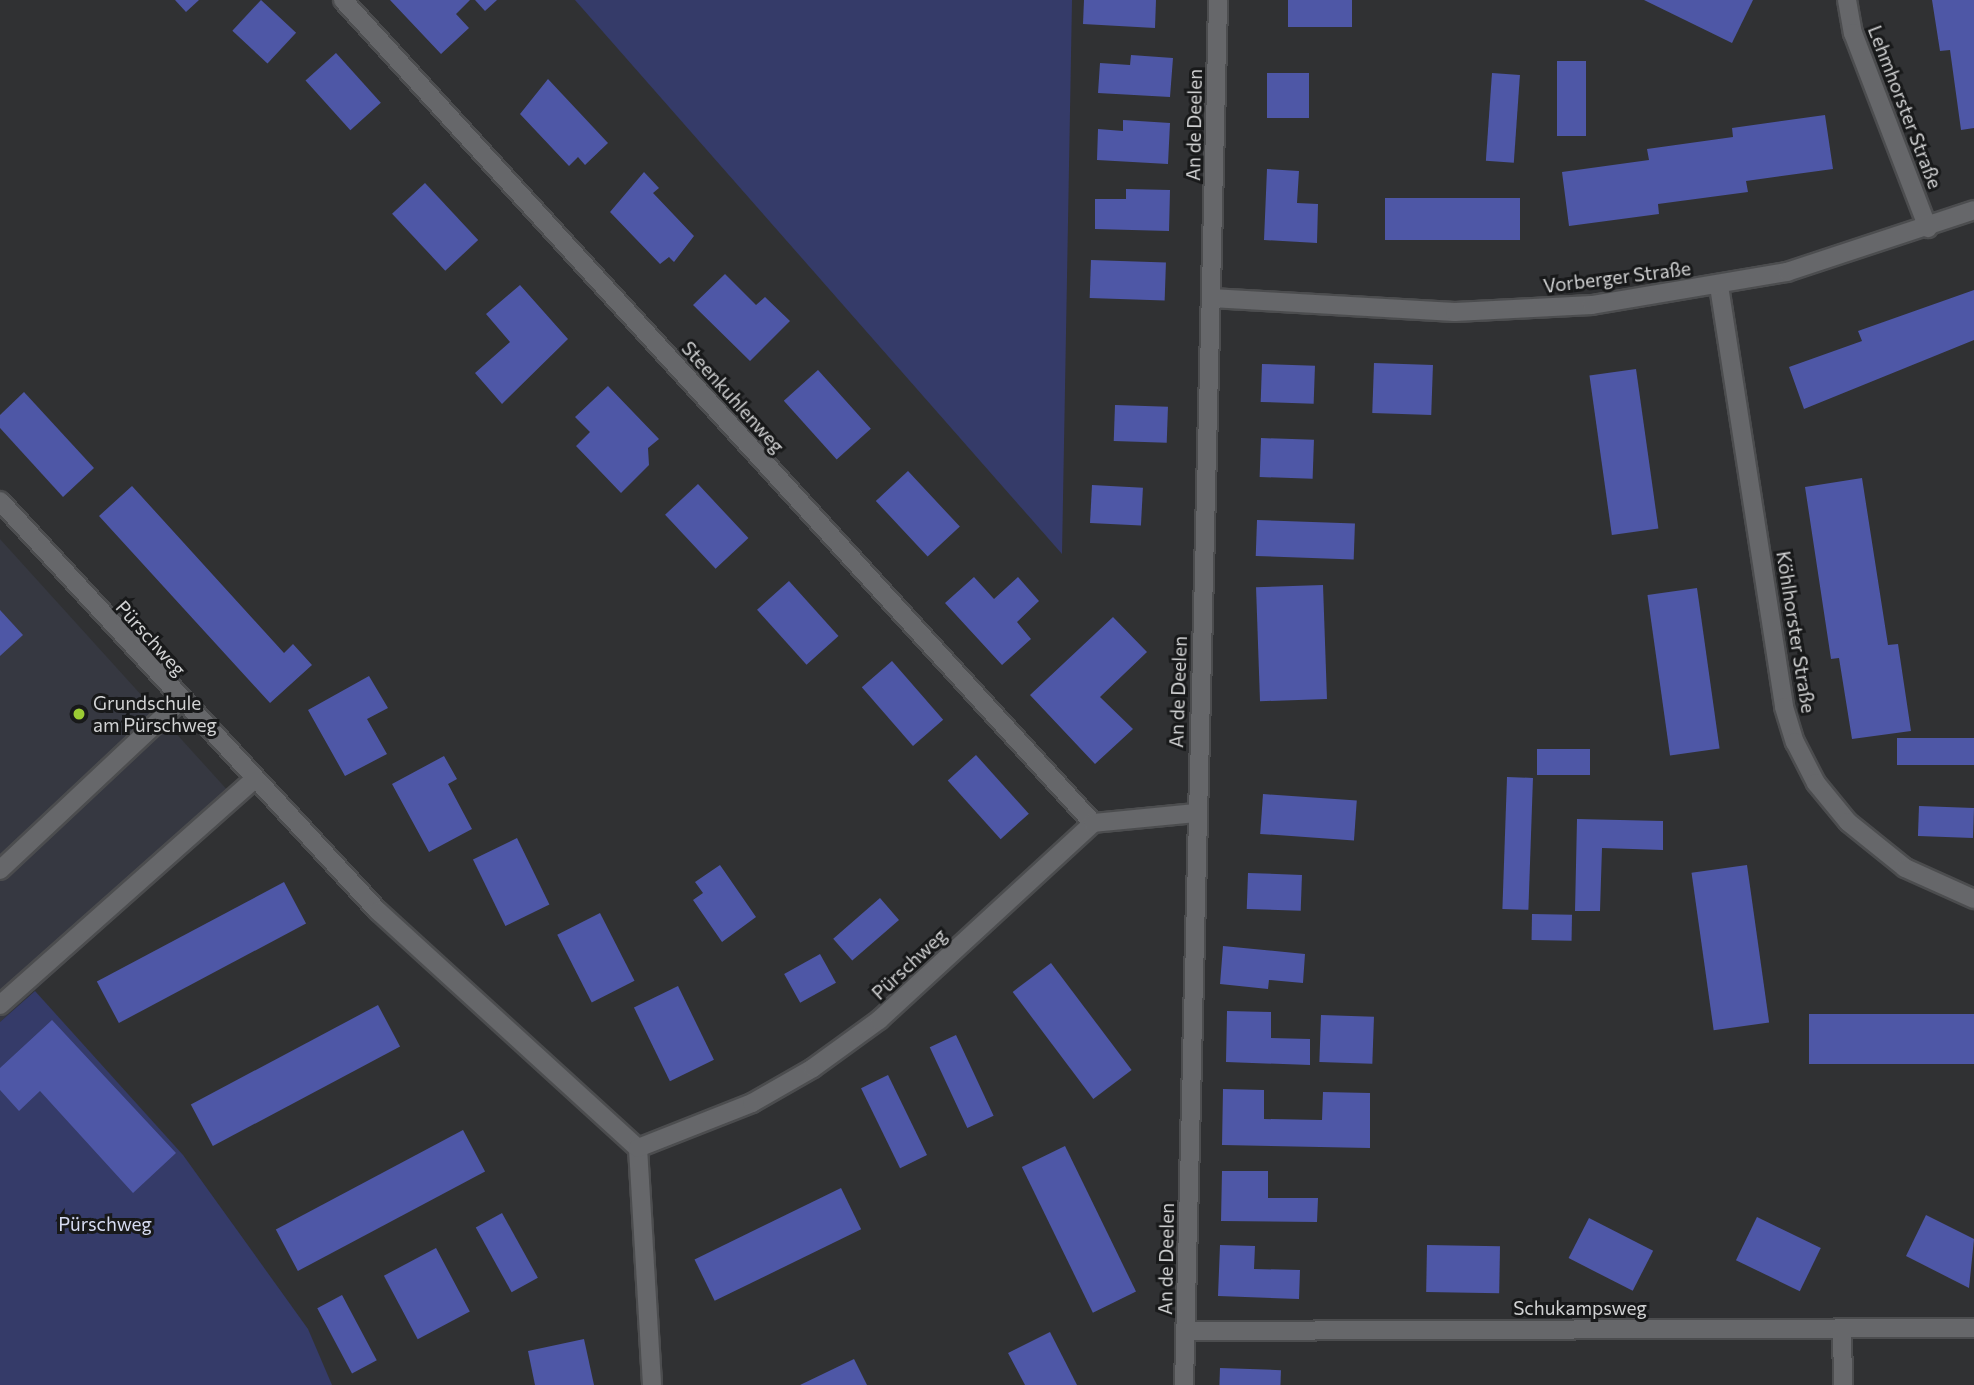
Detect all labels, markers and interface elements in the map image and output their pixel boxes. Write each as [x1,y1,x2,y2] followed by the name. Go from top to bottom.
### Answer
[1863,22,1947,192] street label: Lehmhorster Straße
[1182,69,1206,181] street label: An de Deelen
[1542,257,1692,297] street label: Vorberger Straße
[677,337,789,457] street label: Steenkuhlenweg
[1772,549,1820,715] street label: Köhlhorster Straße
[111,596,191,680] street label: Pürschweg
[1165,636,1191,748] street label: An de Deelen
[93,692,217,736] place label: Grundschule am Pürschweg
[71,706,87,722] marker: Grundschule am Pürschweg
[867,924,951,1004] street label: Pürschweg
[1154,1203,1178,1315] street label: An de Deelen
[58,1213,152,1235] park label: Pürschweg
[1513,1297,1647,1319] street label: Schukampsweg

